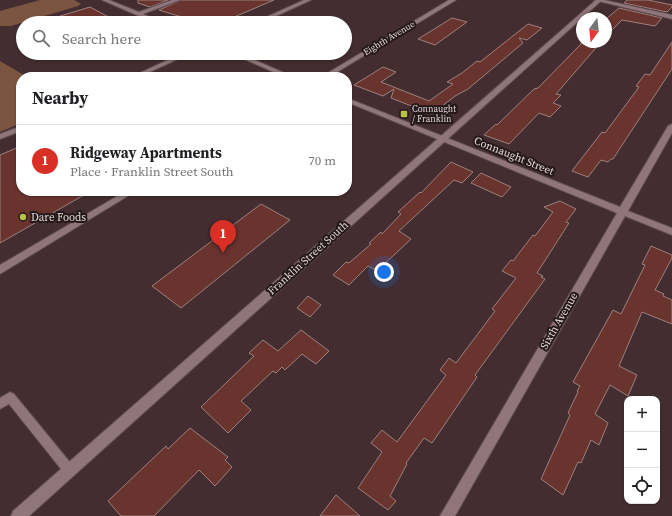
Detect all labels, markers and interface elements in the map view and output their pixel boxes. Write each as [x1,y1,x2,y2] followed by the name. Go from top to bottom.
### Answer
[576,12,612,48] north arrow
[16,16,352,60] search box
[361,18,417,58] street label: Eighth Avenue
[30,27,52,49] icon: search
[62,28,141,49] text: Search here
[32,86,88,110] text: Nearby
[412,103,456,125] place label: Connaught / Franklin
[399,109,409,119] marker: Connaught / Franklin
[472,133,557,179] street label: Connaught Street
[70,142,222,163] text: Ridgeway Apartments
[41,152,49,169] text: 1
[308,152,336,169] text: 70 m
[70,163,234,180] text: Place · Franklin Street South
[31,210,86,225] place label: Dare Foods
[18,212,28,222] marker: Dare Foods
[264,217,352,298] street label: Franklin Street South
[210,220,236,253] pin: 1
[374,262,394,282] your location
[537,289,582,352] street label: Sixth Avenue
[624,396,660,504] map controls
[624,396,660,432] button: +
[624,432,660,468] button: −
[624,468,660,504] button: locate

